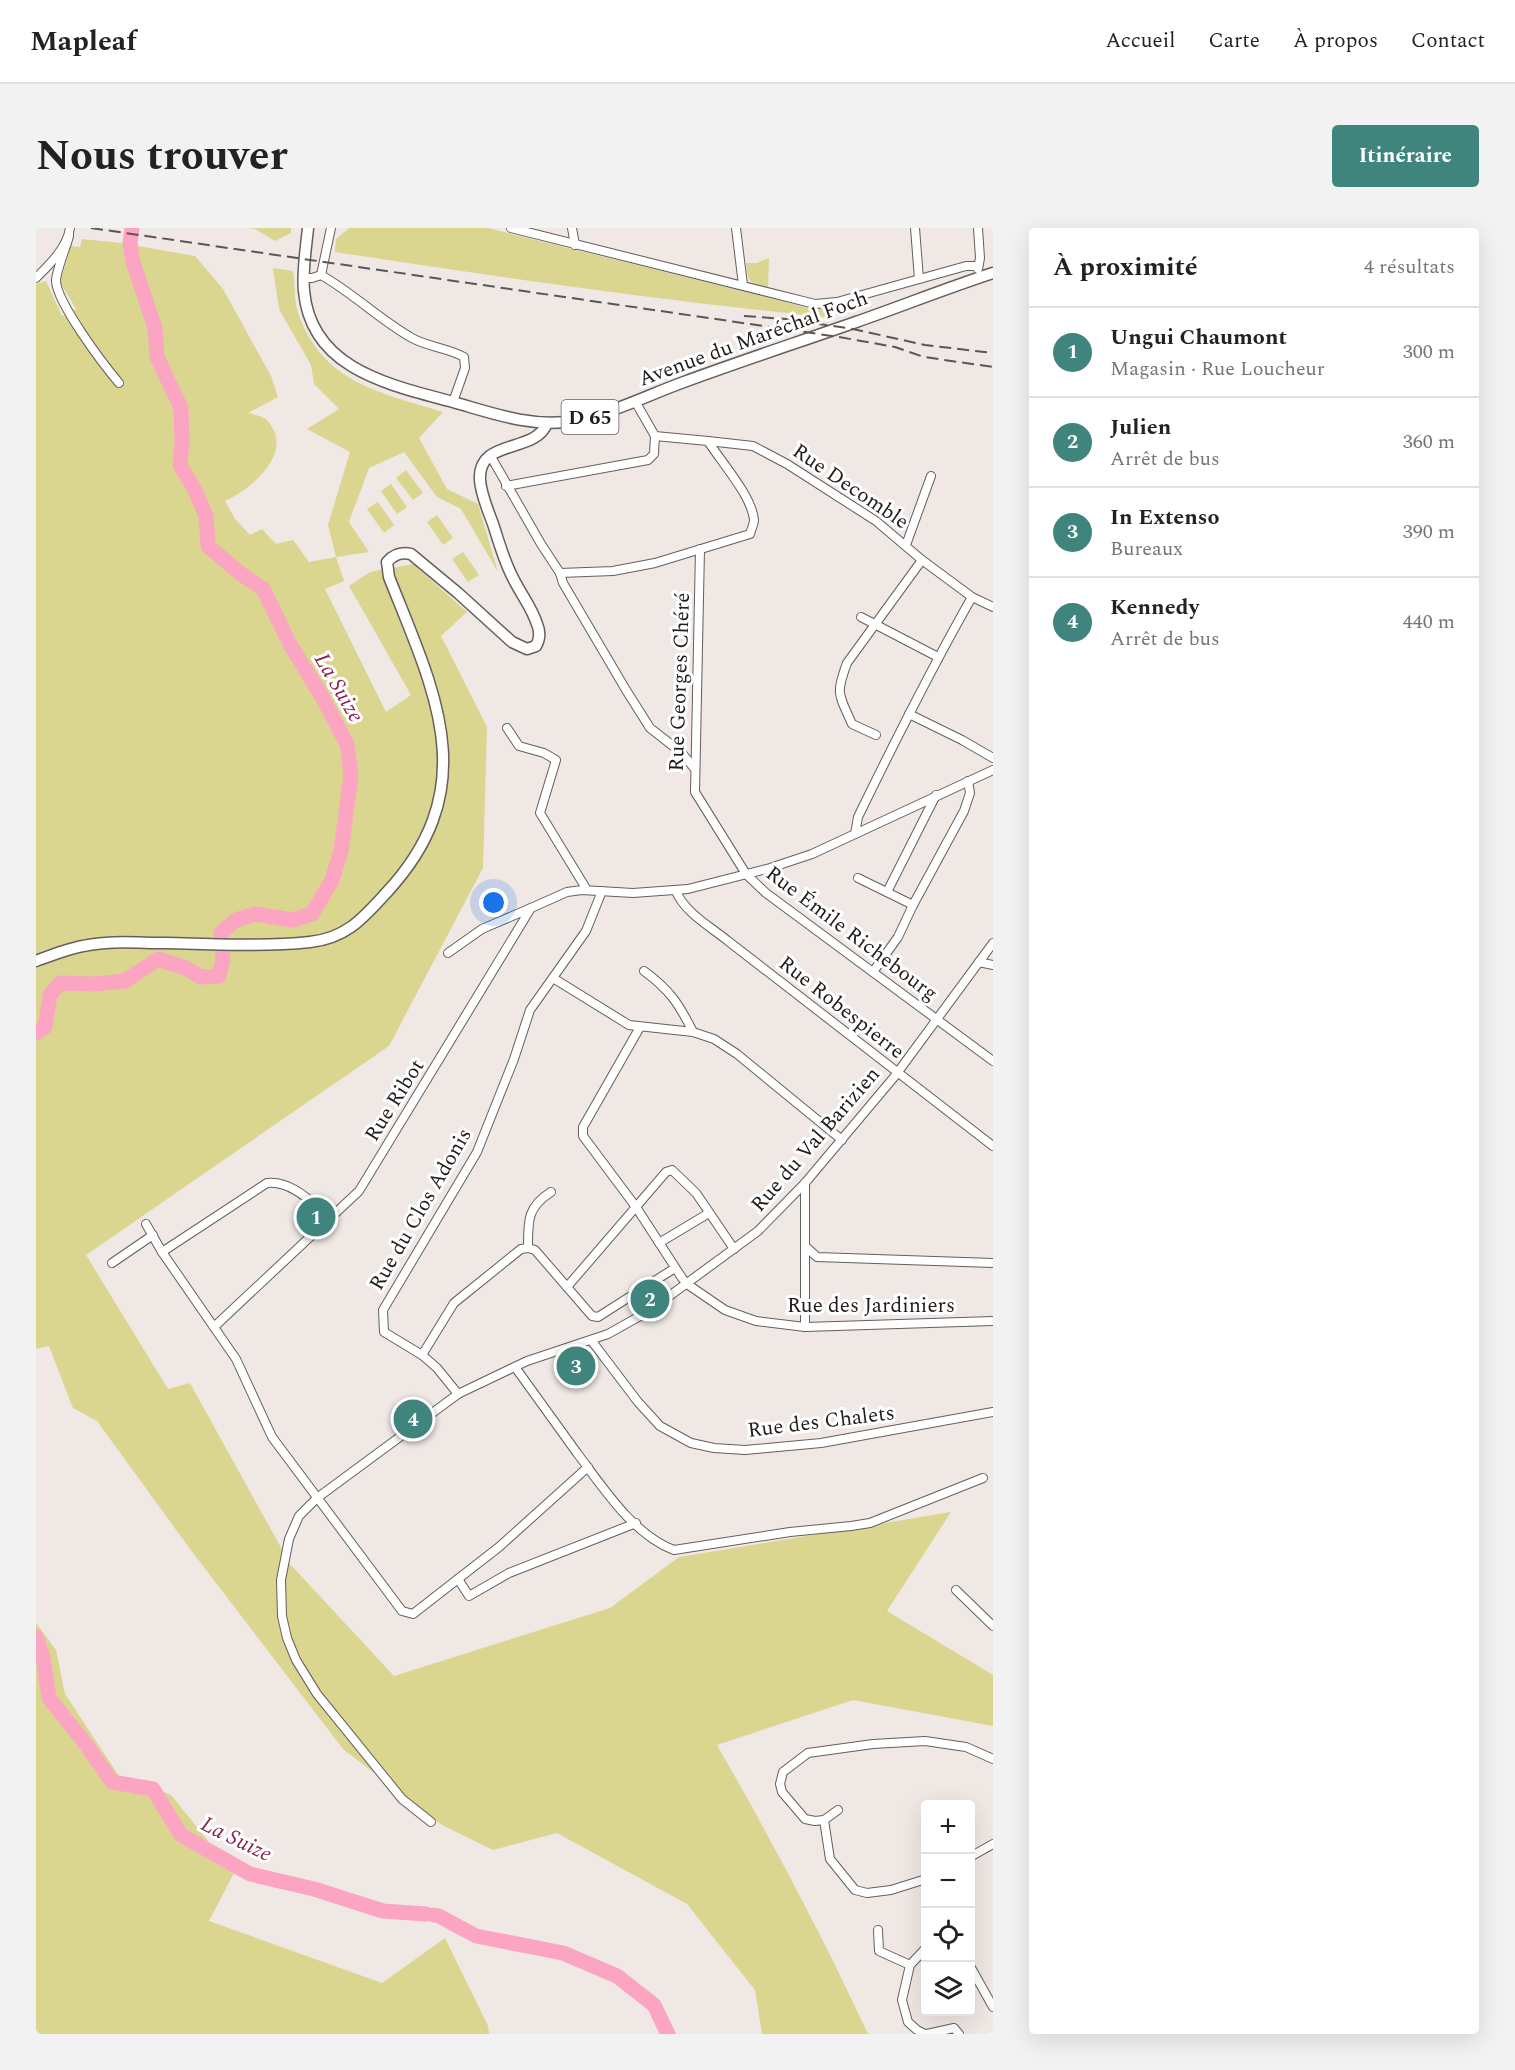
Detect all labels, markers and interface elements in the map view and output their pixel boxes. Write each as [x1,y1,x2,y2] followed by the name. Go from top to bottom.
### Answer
[30,20,137,63] text: Mapleaf
[1105,25,1176,57] text: Accueil
[1209,25,1260,57] text: Carte
[1293,25,1378,57] text: À propos
[1411,25,1485,57] text: Contact
[36,125,288,188] text: Nous trouver
[1332,125,1479,187] button: Itinéraire
[1053,247,1198,287] text: À proximité
[1364,252,1455,282] text: 4 résultats
[634,283,873,395] street label: Avenue du Maréchal Foch
[1110,321,1287,354] text: Ungui Chaumont
[1067,337,1078,367] text: 1
[1403,337,1455,367] text: 300 m
[1110,354,1325,384] text: Magasin · Rue Loucheur
[562,400,618,434] road number: D 65
[1110,411,1171,444] text: Julien
[1067,427,1078,457] text: 2
[1403,427,1455,457] text: 360 m
[786,436,915,538] street label: Rue Decomble
[1110,444,1220,474] text: Arrêt de bus
[1110,501,1220,534] text: In Extenso
[1067,517,1078,547] text: 3
[1403,517,1455,547] text: 390 m
[1110,534,1183,564] text: Bureaux
[1110,591,1199,624] text: Kennedy
[661,592,699,772] street label: Rue Georges Chéré
[1067,607,1078,637] text: 4
[1403,607,1455,637] text: 440 m
[1110,624,1220,654] text: Arrêt de bus
[305,647,372,729] water label: La Suize
[758,858,944,1009] street label: Rue Émile Richebourg
[479,888,508,917] your location
[771,948,911,1067] street label: Rue Robespierre
[357,1053,433,1148] street label: Rue Ribot
[743,1060,888,1220] street label: Rue du Val Barizien
[361,1122,480,1297] street label: Rue du Clos Adonis
[296,1194,336,1240] pin: 1
[630,1276,670,1322] pin: 2
[787,1290,955,1322] street label: Rue des Jardiniers
[556,1344,596,1388] pin: 3
[394,1396,433,1442] pin: 4
[746,1397,896,1447] street label: Rue des Chalets
[921,1800,975,2016] map controls
[921,1800,975,1854] button: +
[195,1808,278,1871] water label: La Suize
[921,1854,975,1908] button: −
[921,1908,975,1962] button: locate
[921,1962,975,2016] button: layers

